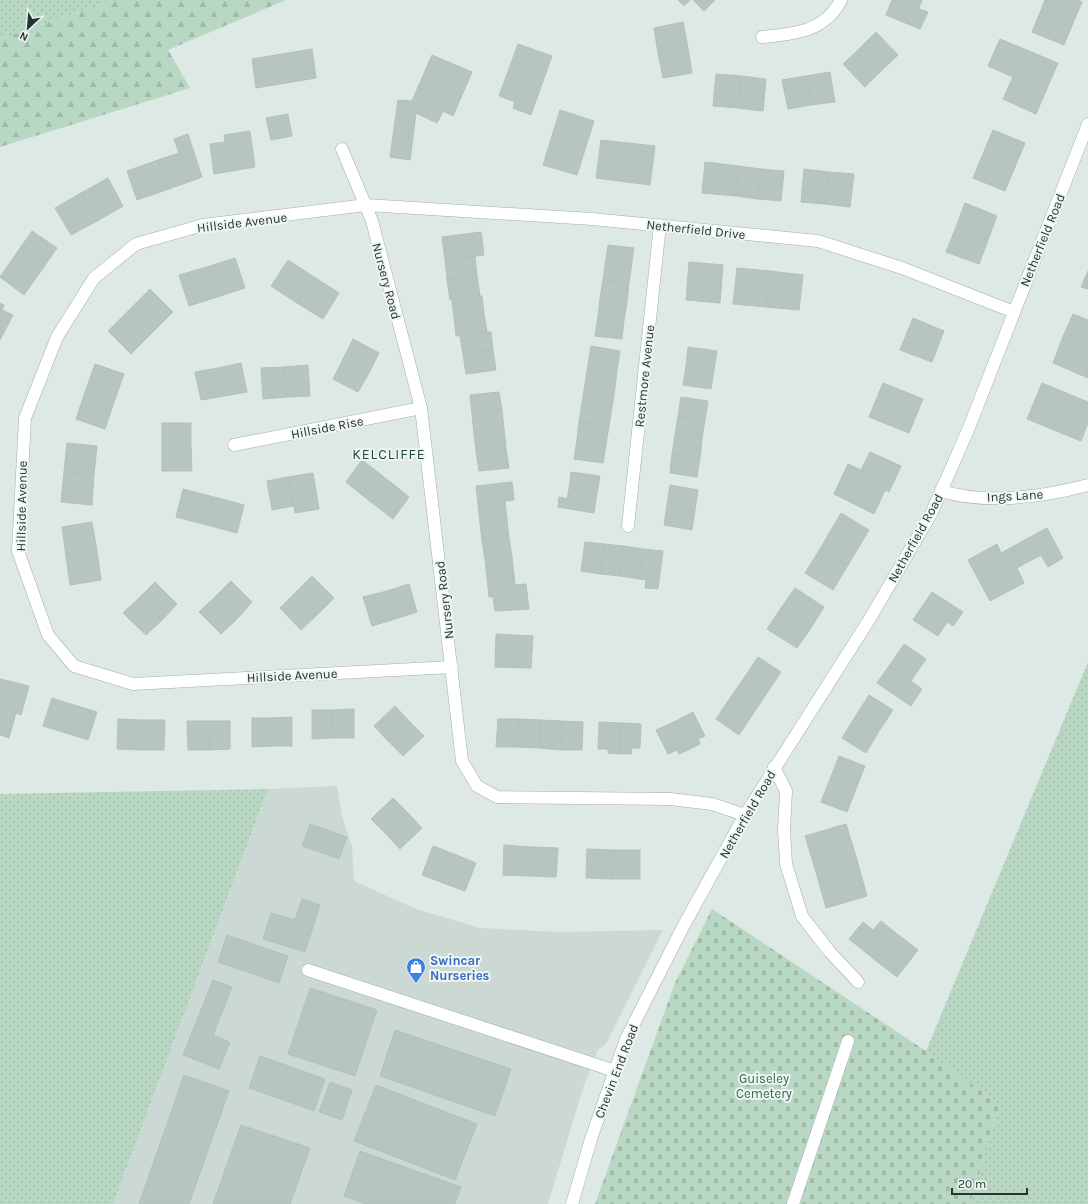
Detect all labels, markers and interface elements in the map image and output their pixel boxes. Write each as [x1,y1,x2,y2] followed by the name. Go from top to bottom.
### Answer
[8,8,48,48] north arrow
[17,29,30,44] text: N
[1017,191,1068,289] street label: Netherfield Road
[196,209,288,235] street label: Hillside Avenue
[646,217,747,242] street label: Netherfield Drive
[369,241,404,321] street label: Nursery Road
[632,324,657,428] street label: Restmore Avenue
[290,413,365,442] street label: Hillside Rise
[352,446,426,463] district label: KELCLIFFE
[13,460,30,552] street label: Hillside Avenue
[986,487,1044,504] street label: Ings Lane
[885,491,946,585] street label: Netherfield Road
[432,560,457,640] street label: Nursery Road
[246,666,338,685] street label: Hillside Avenue
[716,768,779,861] street label: Netherfield Road
[430,953,490,983] place label: Swincar Nurseries
[405,956,427,984] shop icon: Swincar Nurseries
[592,1022,641,1120] street label: Chevin End Road
[736,1071,792,1101] park label: Guiseley Cemetery
[952,1170,1027,1196] scale bar
[958,1177,986,1191] text: 20 m

